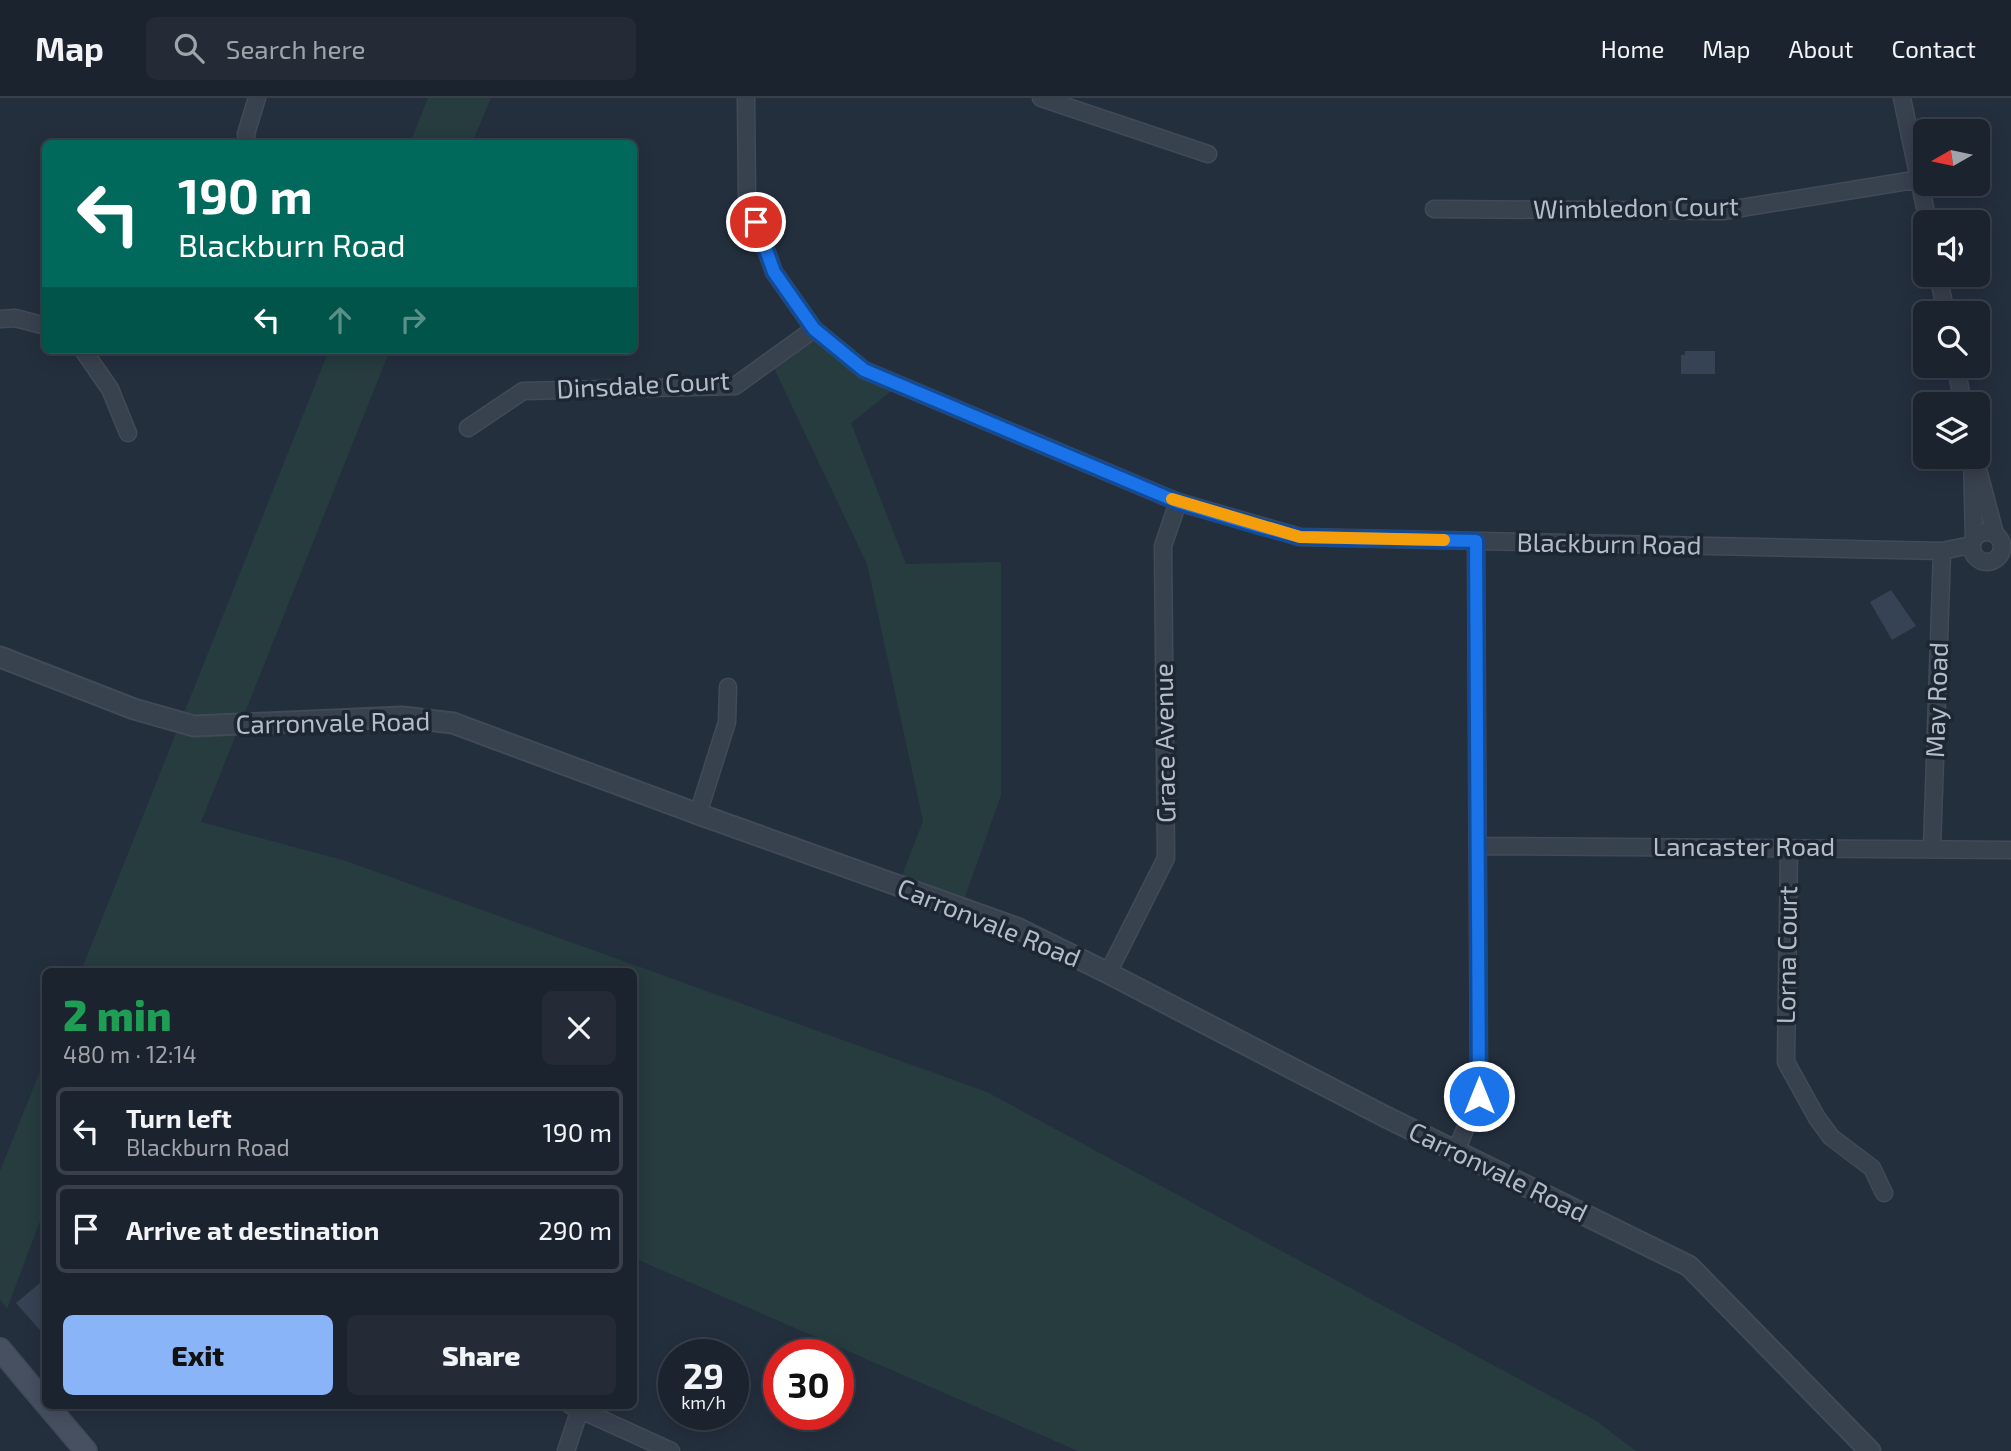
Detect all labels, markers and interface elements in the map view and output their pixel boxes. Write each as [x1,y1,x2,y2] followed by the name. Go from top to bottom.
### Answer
[146,17,636,80] search box
[35,28,104,68] text: Map
[170,29,208,67] icon: search
[226,33,365,64] text: Search here
[1601,34,1664,63] text: Home
[1702,34,1750,63] text: Map
[1788,34,1854,63] text: About
[1892,34,1976,63] text: Contact
[1913,119,1990,196] north arrow
[1913,119,1990,469] map controls
[178,165,313,224] text: 190 m
[63,168,154,259] icon: left
[1533,189,1739,224] street label: Wimbledon Court
[726,192,786,252] pin
[737,203,775,241] icon: arrive
[1913,210,1990,287] button: sound
[178,225,406,263] text: Blackburn Road
[248,301,286,339] icon: left
[321,301,359,339] icon: ahead
[394,301,432,339] icon: right
[1913,301,1990,378] button: search
[556,363,730,404] street label: Dinsdale Court
[1913,392,1990,469] button: layers
[1516,525,1702,560] street label: Blackburn Road
[1918,641,1953,758] street label: May Road
[1147,663,1180,823] street label: Grace Avenue
[235,704,431,739] street label: Carronvale Road
[1653,830,1835,861] street label: Lancaster Road
[893,871,1086,972] street label: Carronvale Road
[1769,885,1802,1024] street label: Lorna Court
[63,989,172,1039] text: 2 min
[542,991,616,1065] button: close
[63,1040,197,1068] text: 480 m · 12:14
[1442,1059,1516,1133] position arrow
[126,1102,232,1133] text: Turn left
[67,1112,105,1150] icon: left
[1404,1114,1593,1227] street label: Carronvale Road
[543,1116,612,1147] text: 190 m
[126,1133,290,1161] text: Blackburn Road
[67,1210,105,1248] icon: arrive
[126,1214,379,1245] text: Arrive at destination
[538,1214,612,1245] text: 290 m
[63,1315,333,1395] button: Exit
[347,1315,616,1395] button: Share
[763,1339,854,1430] speed limit sign: 30
[683,1354,724,1396] text: 29
[681,1391,726,1413] text: km/h

